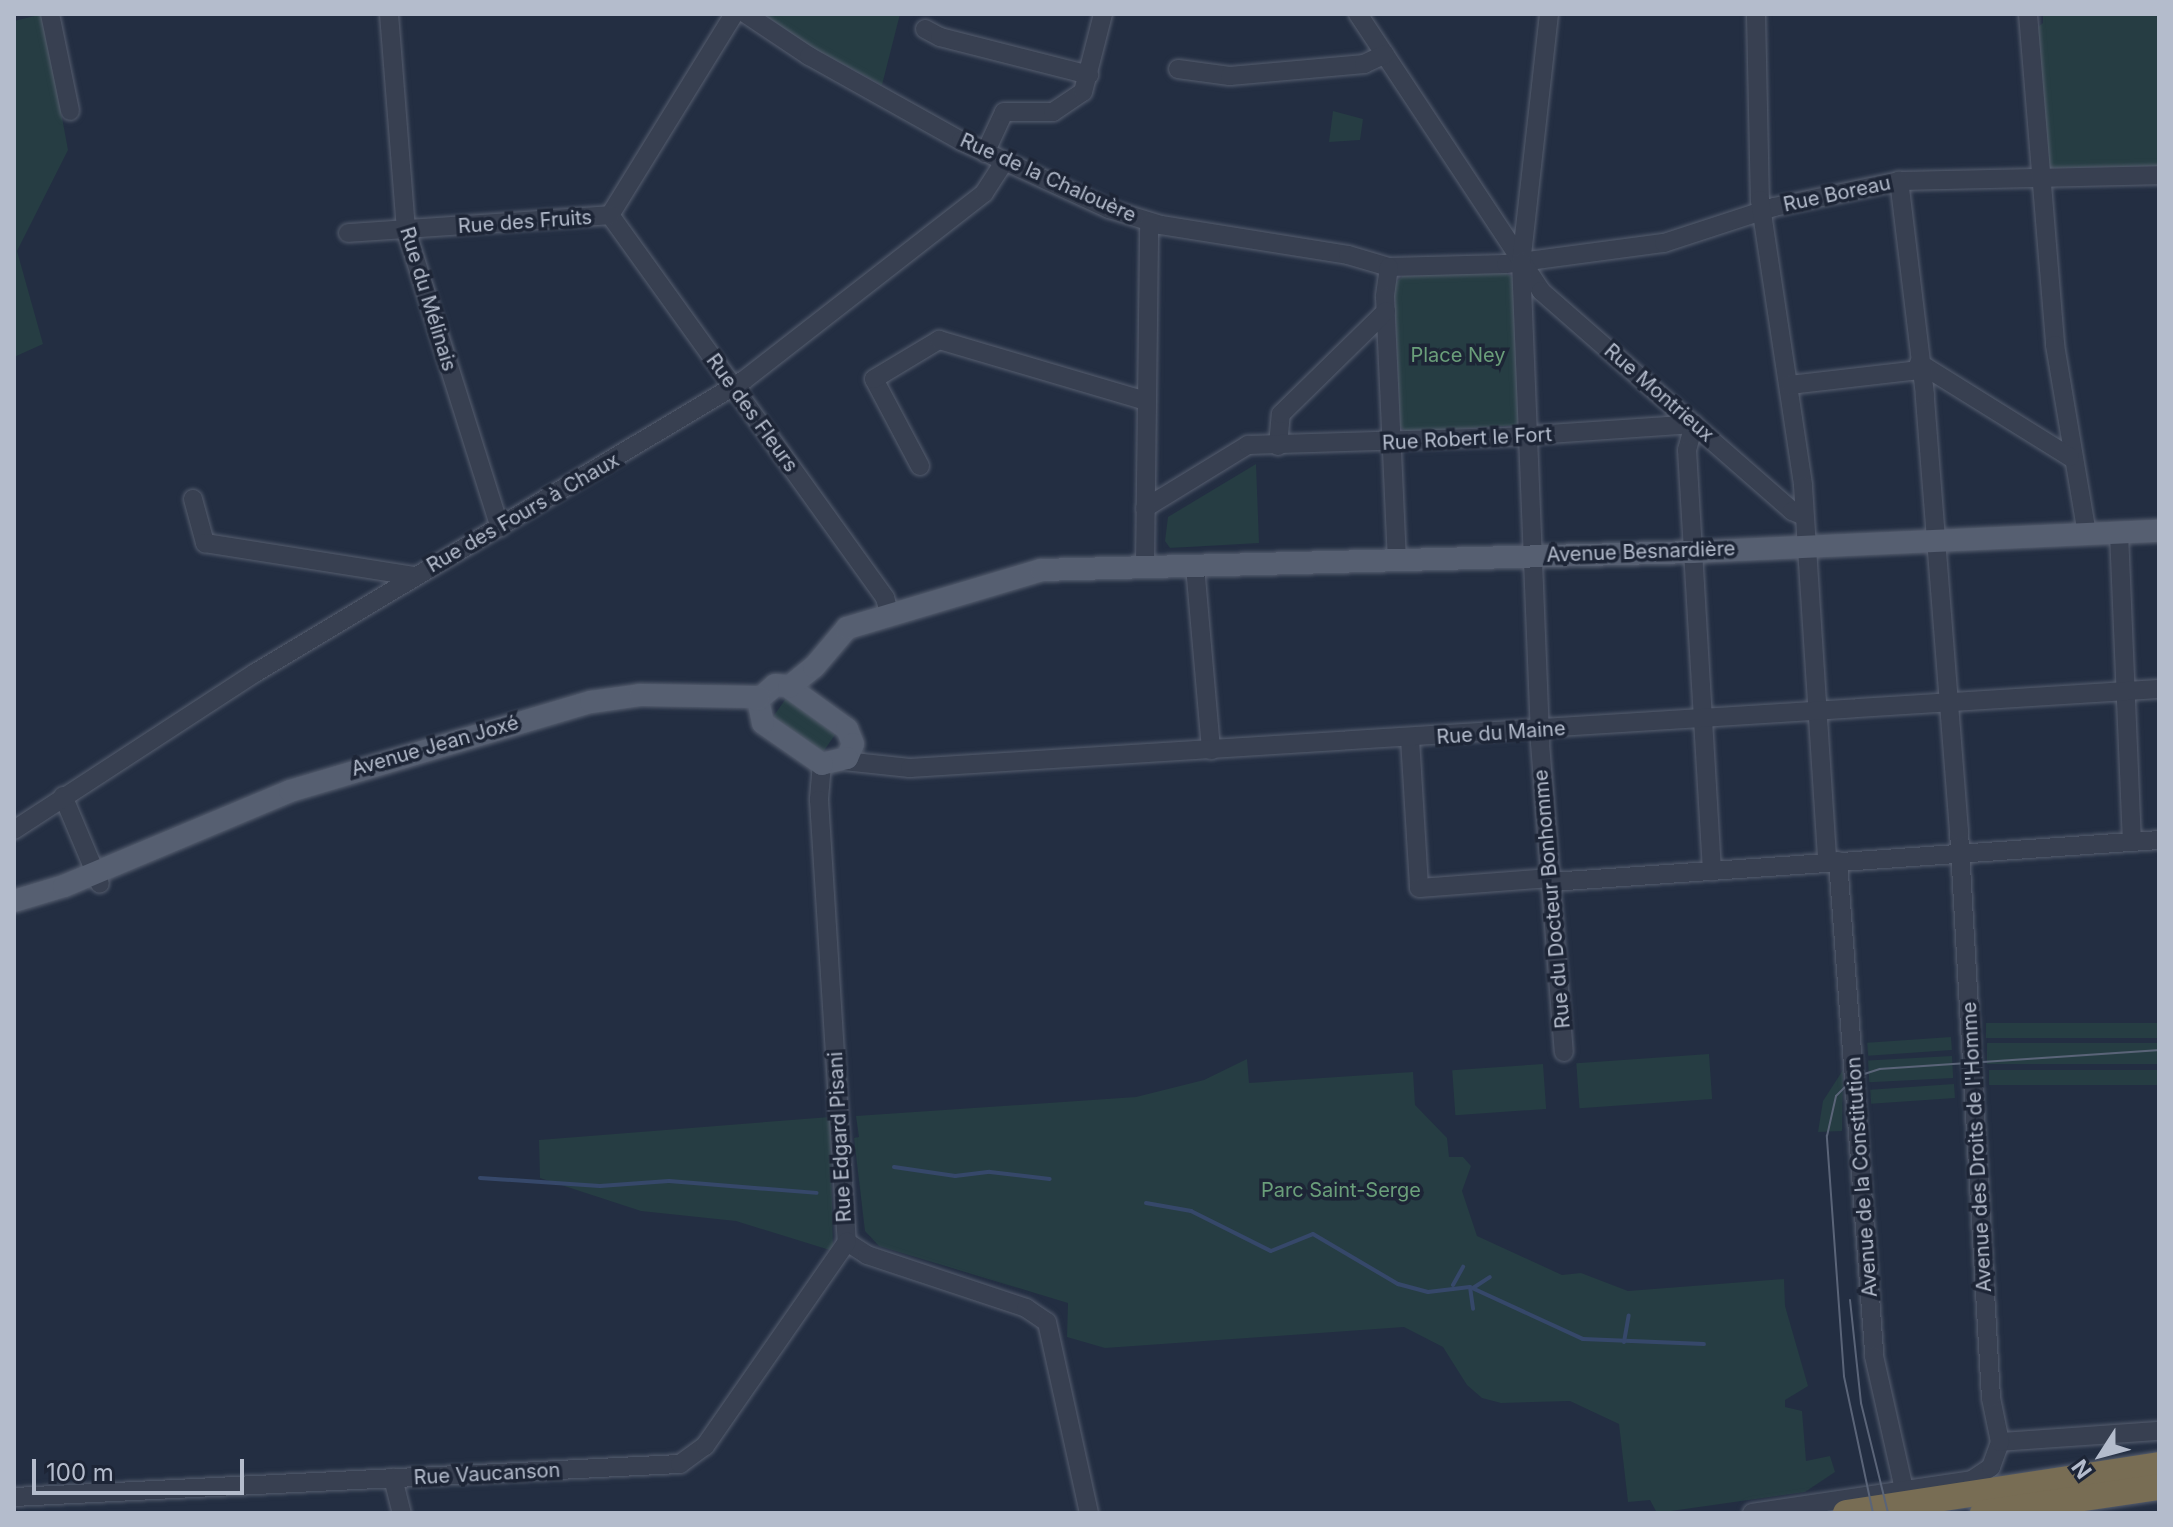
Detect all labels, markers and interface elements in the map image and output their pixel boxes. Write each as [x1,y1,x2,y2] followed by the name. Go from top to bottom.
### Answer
[956,128,1140,228] street label: Rue de la Chalouère
[1781,171,1893,217] street label: Rue Boreau
[457,205,593,239] street label: Rue des Fruits
[395,224,461,374] street label: Rue du Mélinais
[1599,339,1719,447] street label: Rue Montrieux
[1410,343,1506,367] park label: Place Ney
[701,349,803,477] street label: Rue des Fleurs
[1381,423,1553,455] street label: Rue Robert le Fort
[423,448,623,578] street label: Rue des Fours à Chaux
[1546,537,1736,567] street label: Avenue Besnardière
[349,711,521,781] street label: Avenue Jean Joxé
[1436,717,1566,749] street label: Rue du Maine
[1529,768,1575,1030] street label: Rue du Docteur Bonhomme
[1957,1001,1997,1293] street label: Avenue des Droits de l'Homme
[824,1051,856,1223] street label: Rue Edgard Pisani
[1842,1056,1882,1298] street label: Avenue de la Constitution
[1261,1178,1421,1202] park label: Parc Saint-Serge
[2061,1415,2141,1495] north arrow
[36,1443,248,1493] scale bar
[2066,1455,2097,1484] text: N
[46,1458,114,1487] text: 100 m
[413,1458,561,1490] street label: Rue Vaucanson

